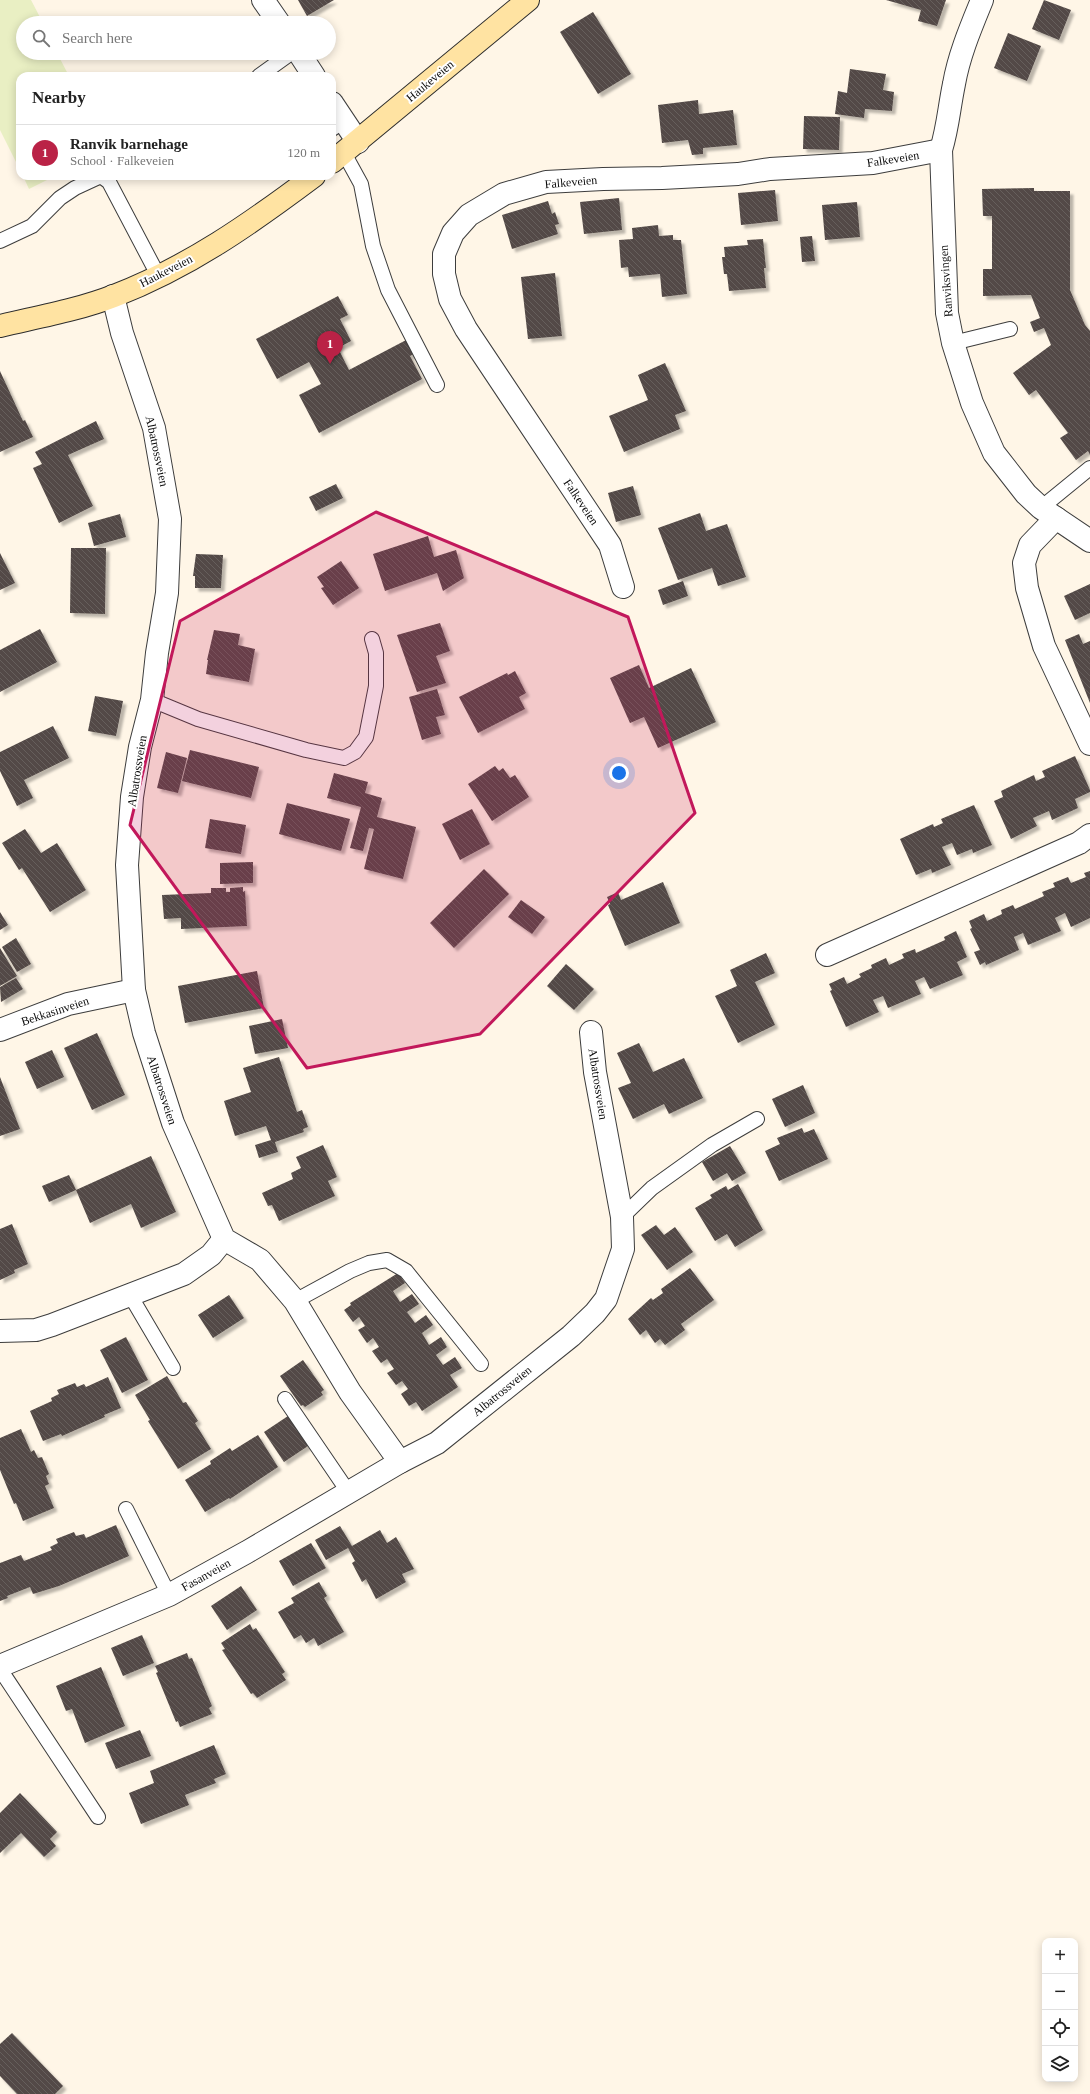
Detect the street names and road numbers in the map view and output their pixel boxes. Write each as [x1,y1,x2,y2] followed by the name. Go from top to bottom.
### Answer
[404,57,456,105] street label: Haukeveien
[866,148,920,170] street label: Falkeveien
[544,173,598,191] street label: Falkeveien
[937,245,955,317] street label: Ranviksvingen
[137,252,195,290] street label: Haukeveien
[143,414,171,488] street label: Albatrossveien
[560,476,602,528] street label: Falkeveien
[124,734,150,808] street label: Albatrossveien
[19,993,91,1029] street label: Bekkasinveien
[585,1047,611,1121] street label: Albatrossveien
[144,1054,180,1126] street label: Albatrossveien
[470,1363,534,1419] street label: Albatrossveien
[179,1556,233,1594] street label: Fasanveien

